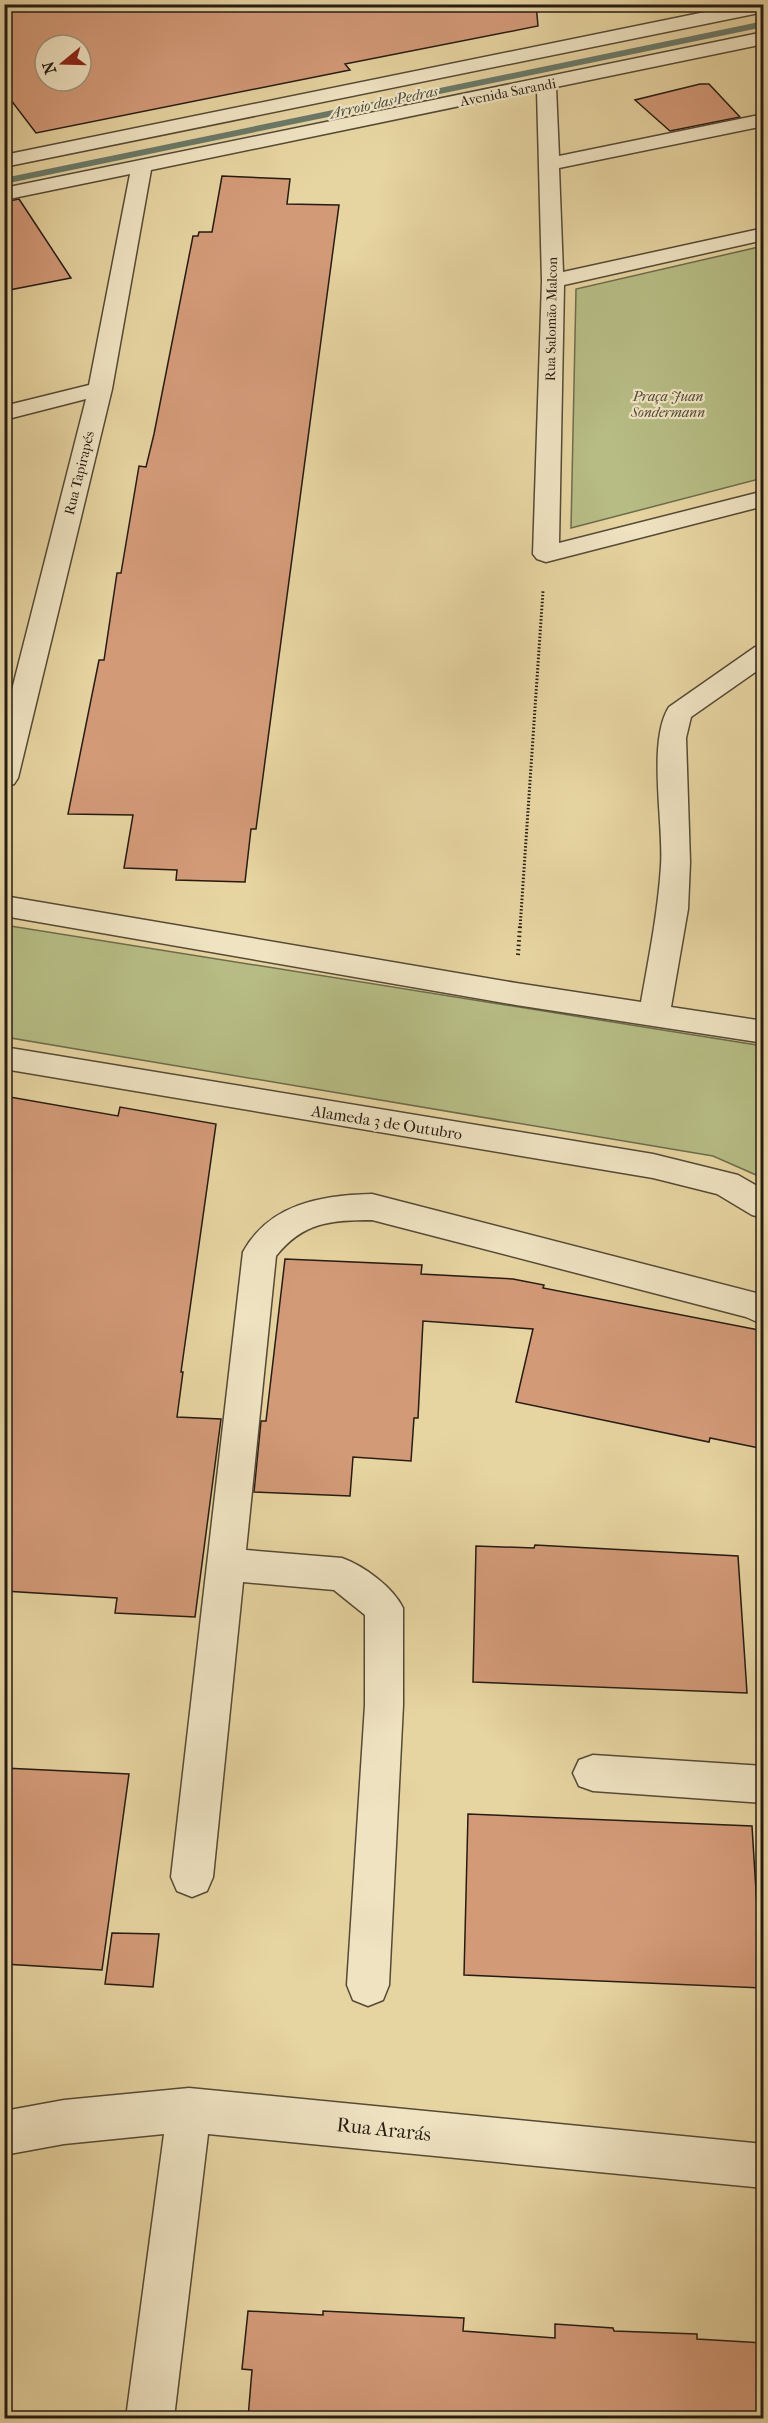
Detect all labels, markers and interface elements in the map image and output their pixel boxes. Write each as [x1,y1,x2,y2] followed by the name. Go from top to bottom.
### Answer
[33,33,93,93] north arrow
[38,58,60,77] text: N
[458,75,558,110] street label: Avenida Sarandi
[327,82,440,123] water label: Arroio das Pedras
[542,257,561,381] street label: Rua Salomão Malcon
[630,388,705,421] park label: Praça Juan Sondermann
[61,429,98,517] street label: Rua Tapirapés
[309,1101,464,1144] street label: Alameda 3 de Outubro
[336,2113,432,2146] street label: Rua Ararás

